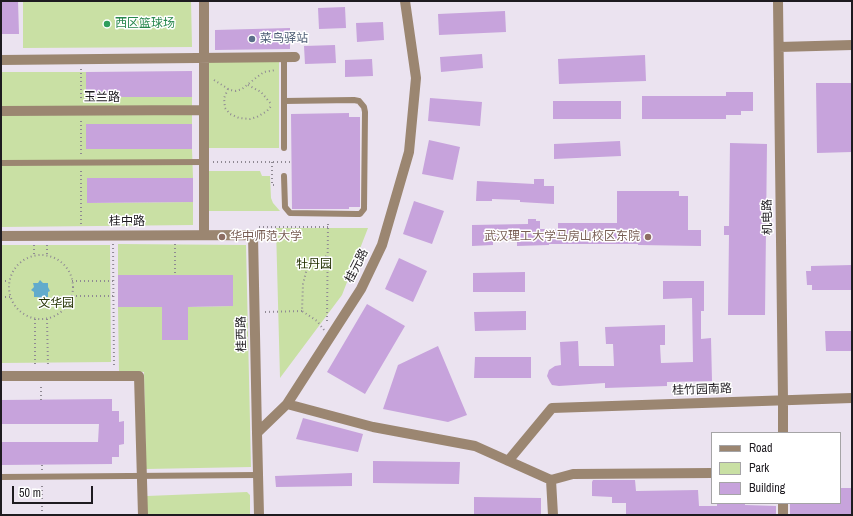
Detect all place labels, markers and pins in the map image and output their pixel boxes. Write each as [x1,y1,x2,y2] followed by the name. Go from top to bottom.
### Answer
[115,17,175,31] place label: 西区篮球场
[102,19,112,29] marker: 西区篮球场
[260,32,308,46] place label: 菜鸟驿站
[247,34,257,44] marker: 菜鸟驿站
[230,230,302,244] place label: 华中师范大学
[484,230,640,244] place label: 武汉理工大学马房山校区东院
[217,232,227,242] marker: 华中师范大学
[643,232,653,242] marker: 武汉理工大学马房山校区东院

